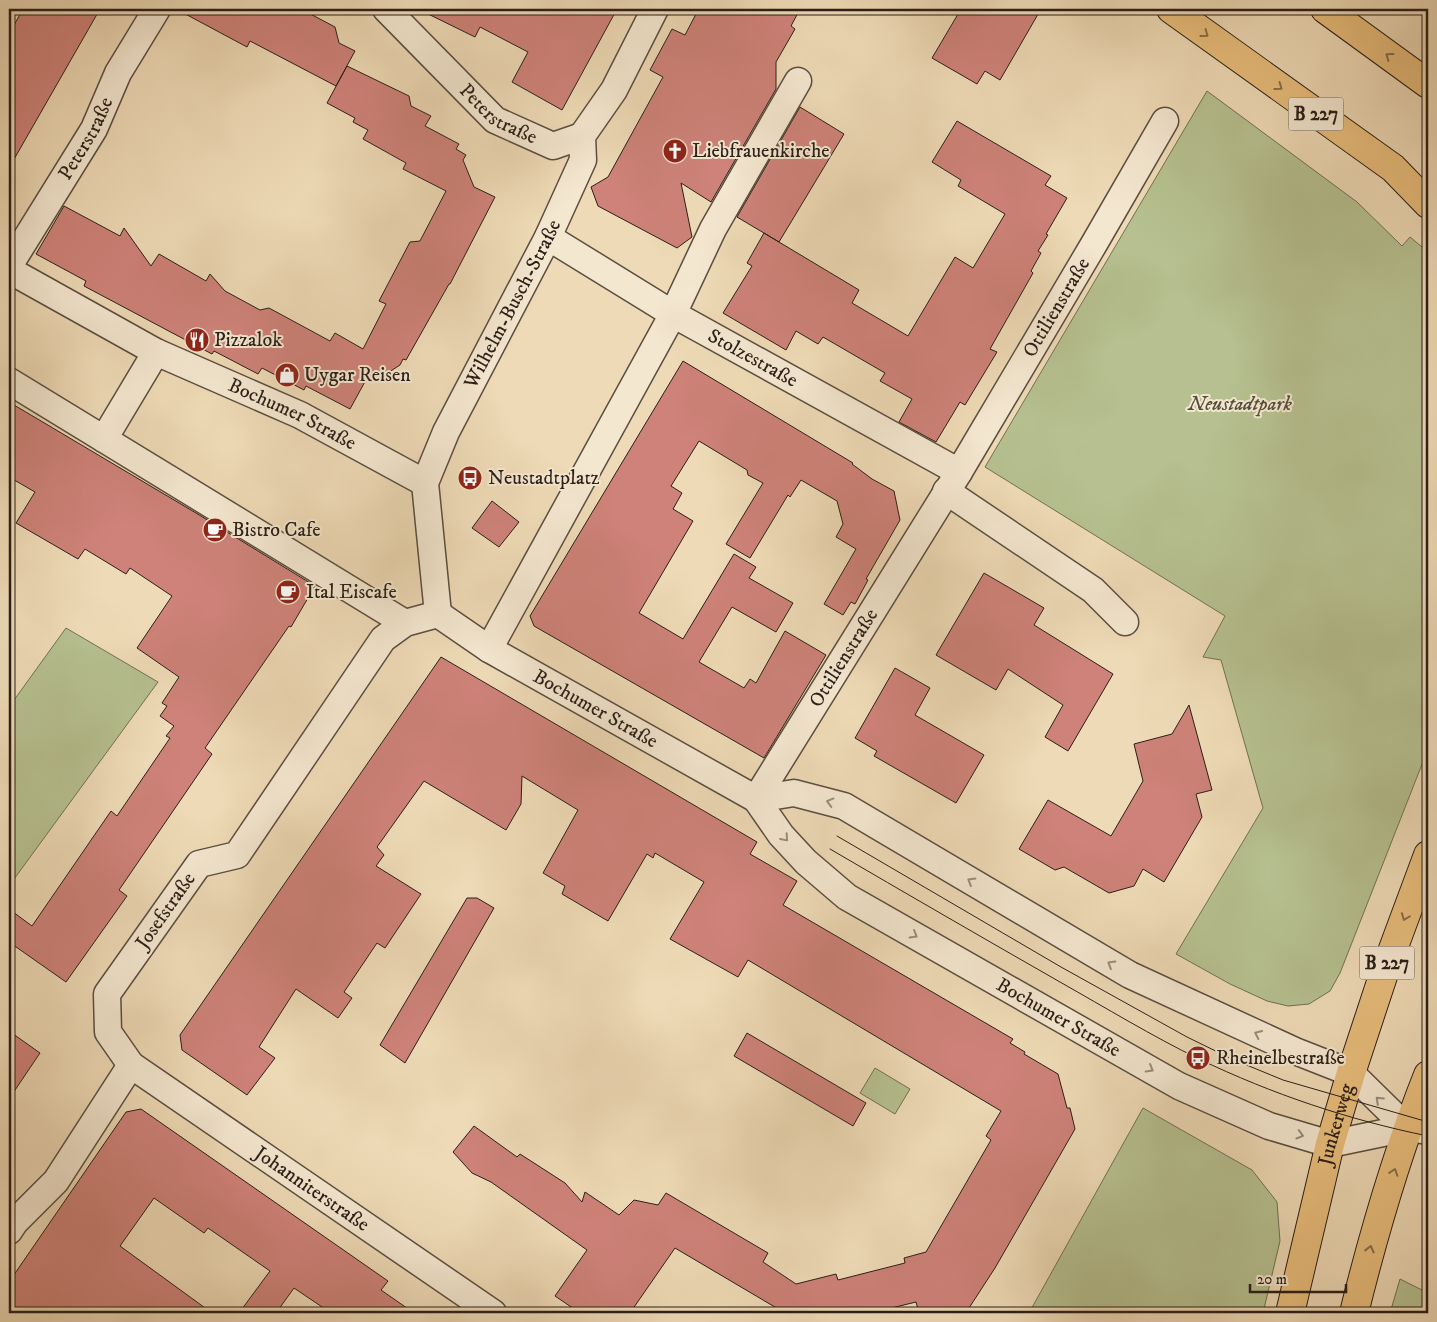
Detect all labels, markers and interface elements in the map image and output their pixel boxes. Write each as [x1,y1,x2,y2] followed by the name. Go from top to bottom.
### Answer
[1200,28,1209,37] one-way arrow
[1385,53,1394,62] one-way arrow
[454,78,541,150] street label: Peterstraße
[1274,81,1283,90] one-way arrow
[53,93,119,185] street label: Peterstraße
[1288,98,1344,130] road number: B 227
[662,138,688,164] church icon: Liebfrauenkirche
[692,139,830,164] place label: Liebfrauenkirche
[458,216,567,394] street label: Wilhelm-Busch-Straße
[1017,253,1096,362] street label: Ottilienstraße
[703,323,802,393] street label: Stolzestraße
[184,327,210,353] restaurant icon: Pizzalok
[214,328,282,353] place label: Pizzalok
[274,362,300,388] shop icon: Uygar Reisen
[304,363,411,388] place label: Uygar Reisen
[224,373,361,456] street label: Bochumer Straße
[1187,392,1292,417] park label: Neustadtpark
[457,465,483,491] bus stop icon: Neustadtplatz
[488,466,600,491] place label: Neustadtplatz
[202,517,228,543] cafe icon: Bistro Cafe
[232,518,321,543] place label: Bistro Cafe
[275,579,301,605] cafe icon: Ital Eiscafe
[306,580,397,605] place label: Ital Eiscafe
[804,604,884,712] street label: Ottilienstraße
[529,664,662,754] street label: Bochumer Straße
[825,797,834,808] one-way arrow
[779,833,788,842] one-way arrow
[129,868,201,956] street label: Josefstraße
[968,878,977,888] one-way arrow
[1401,913,1411,921] one-way arrow
[908,928,917,938] one-way arrow
[1360,946,1414,980] road number: B 227
[1108,960,1117,970] one-way arrow
[992,972,1125,1063] street label: Bochumer Straße
[1254,1030,1263,1040] one-way arrow
[1185,1045,1211,1071] bus stop icon: Rheinelbestraße
[1216,1046,1345,1071] place label: Rheinelbestraße
[1145,1063,1154,1073] one-way arrow
[1312,1080,1360,1170] street label: Junkerweg
[1376,1097,1385,1106] one-way arrow
[1295,1129,1303,1139] one-way arrow
[248,1140,374,1237] street label: Johanniterstraße
[1388,1168,1398,1176] one-way arrow
[1364,1244,1375,1253] one-way arrow
[1250,1262,1346,1294] scale bar
[1257,1270,1287,1289] text: 20 m

